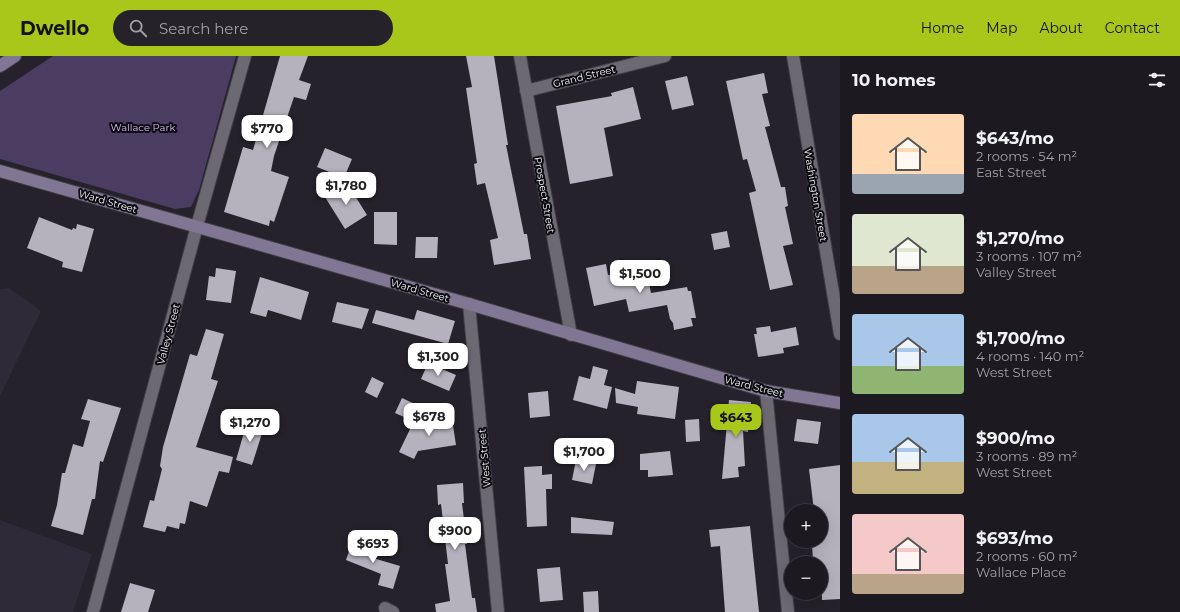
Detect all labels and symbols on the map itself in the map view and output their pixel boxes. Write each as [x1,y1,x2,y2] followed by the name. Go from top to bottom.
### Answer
[552,62,617,90] street label: Grand Street
[243,115,291,149] pin: $770
[111,121,175,134] park label: Wallace Park
[801,148,830,243] street label: Washington Street
[531,156,558,234] street label: Prospect Street
[313,172,379,206] pin: $1,780
[77,187,138,216] street label: Ward Street
[607,260,673,294] pin: $1,500
[389,276,450,305] street label: Ward Street
[154,303,183,366] street label: Valley Street
[405,343,471,377] pin: $1,300
[723,373,785,400] street label: Ward Street
[405,403,453,437] pin: $678
[712,404,760,438] pin: $643
[217,409,283,443] pin: $1,270
[475,428,494,488] street label: West Street
[551,438,617,472] pin: $1,700
[431,517,479,551] pin: $900
[349,530,397,564] pin: $693

